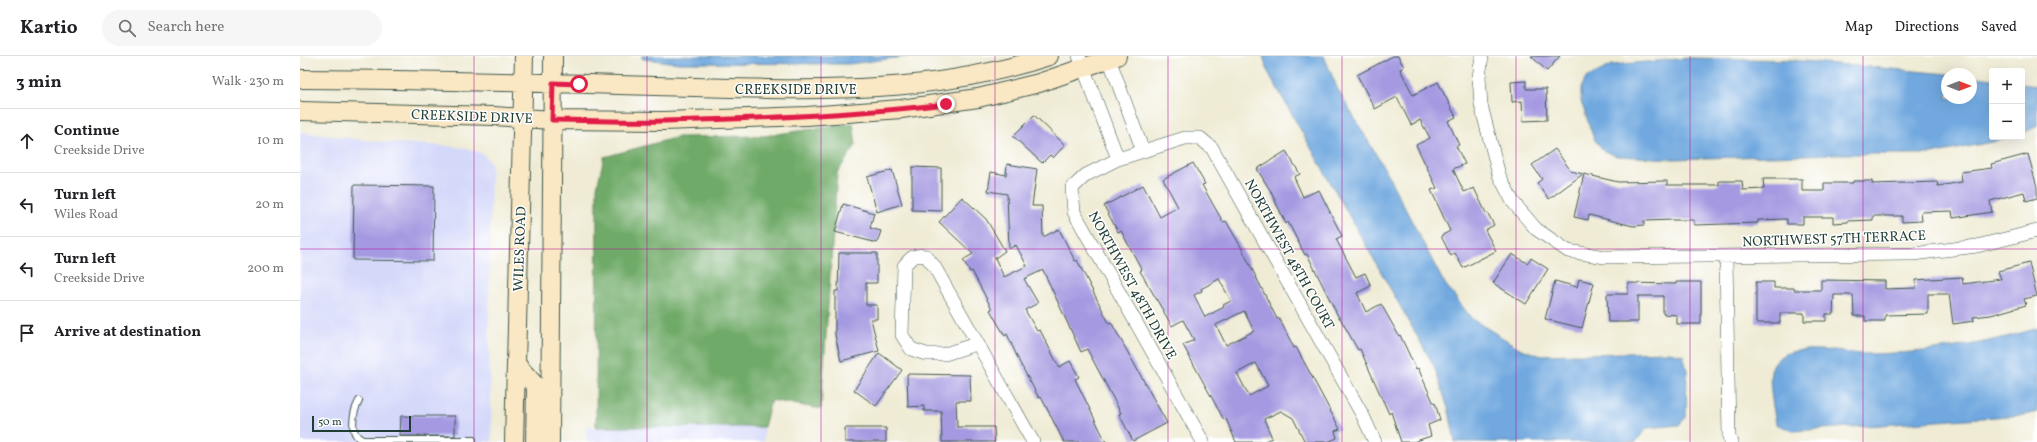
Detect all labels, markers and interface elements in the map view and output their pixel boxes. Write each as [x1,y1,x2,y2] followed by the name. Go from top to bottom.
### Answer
[102,10,382,46] search box
[20,15,78,41] text: Kartio
[116,17,138,39] icon: search
[148,17,224,38] text: Search here
[1845,18,1873,37] text: Map
[1895,18,1959,37] text: Directions
[1981,18,2017,37] text: Saved
[1941,68,1977,104] north arrow
[1989,68,2025,140] map controls
[1989,68,2025,104] button: +
[16,71,62,94] text: 3 min
[212,73,284,91] text: Walk · 230 m
[570,75,588,93] route start
[735,81,857,100] street label: CREEKSIDE DRIVE
[937,95,955,113] route end
[1989,104,2025,140] button: −
[411,106,533,129] street label: CREEKSIDE DRIVE
[54,121,119,142] text: Continue
[16,130,38,152] icon: ahead
[257,132,284,150] text: 10 m
[54,142,145,160] text: Creekside Drive
[1239,176,1338,333] street label: NORTHWEST 48TH COURT
[54,185,116,206] text: Turn left
[16,194,38,216] icon: left
[255,196,284,214] text: 20 m
[54,206,118,224] text: Wiles Road
[510,206,531,292] street label: WILES ROAD
[1083,208,1180,363] street label: NORTHWEST 48TH DRIVE
[1742,227,1926,252] street label: NORTHWEST 57TH TERRACE
[54,249,116,270] text: Turn left
[16,258,38,280] icon: left
[247,260,284,278] text: 200 m
[54,270,145,288] text: Creekside Drive
[16,322,38,344] icon: arrive
[54,322,201,343] text: Arrive at destination
[312,414,411,433] scale bar
[318,415,342,430] text: 50 m

